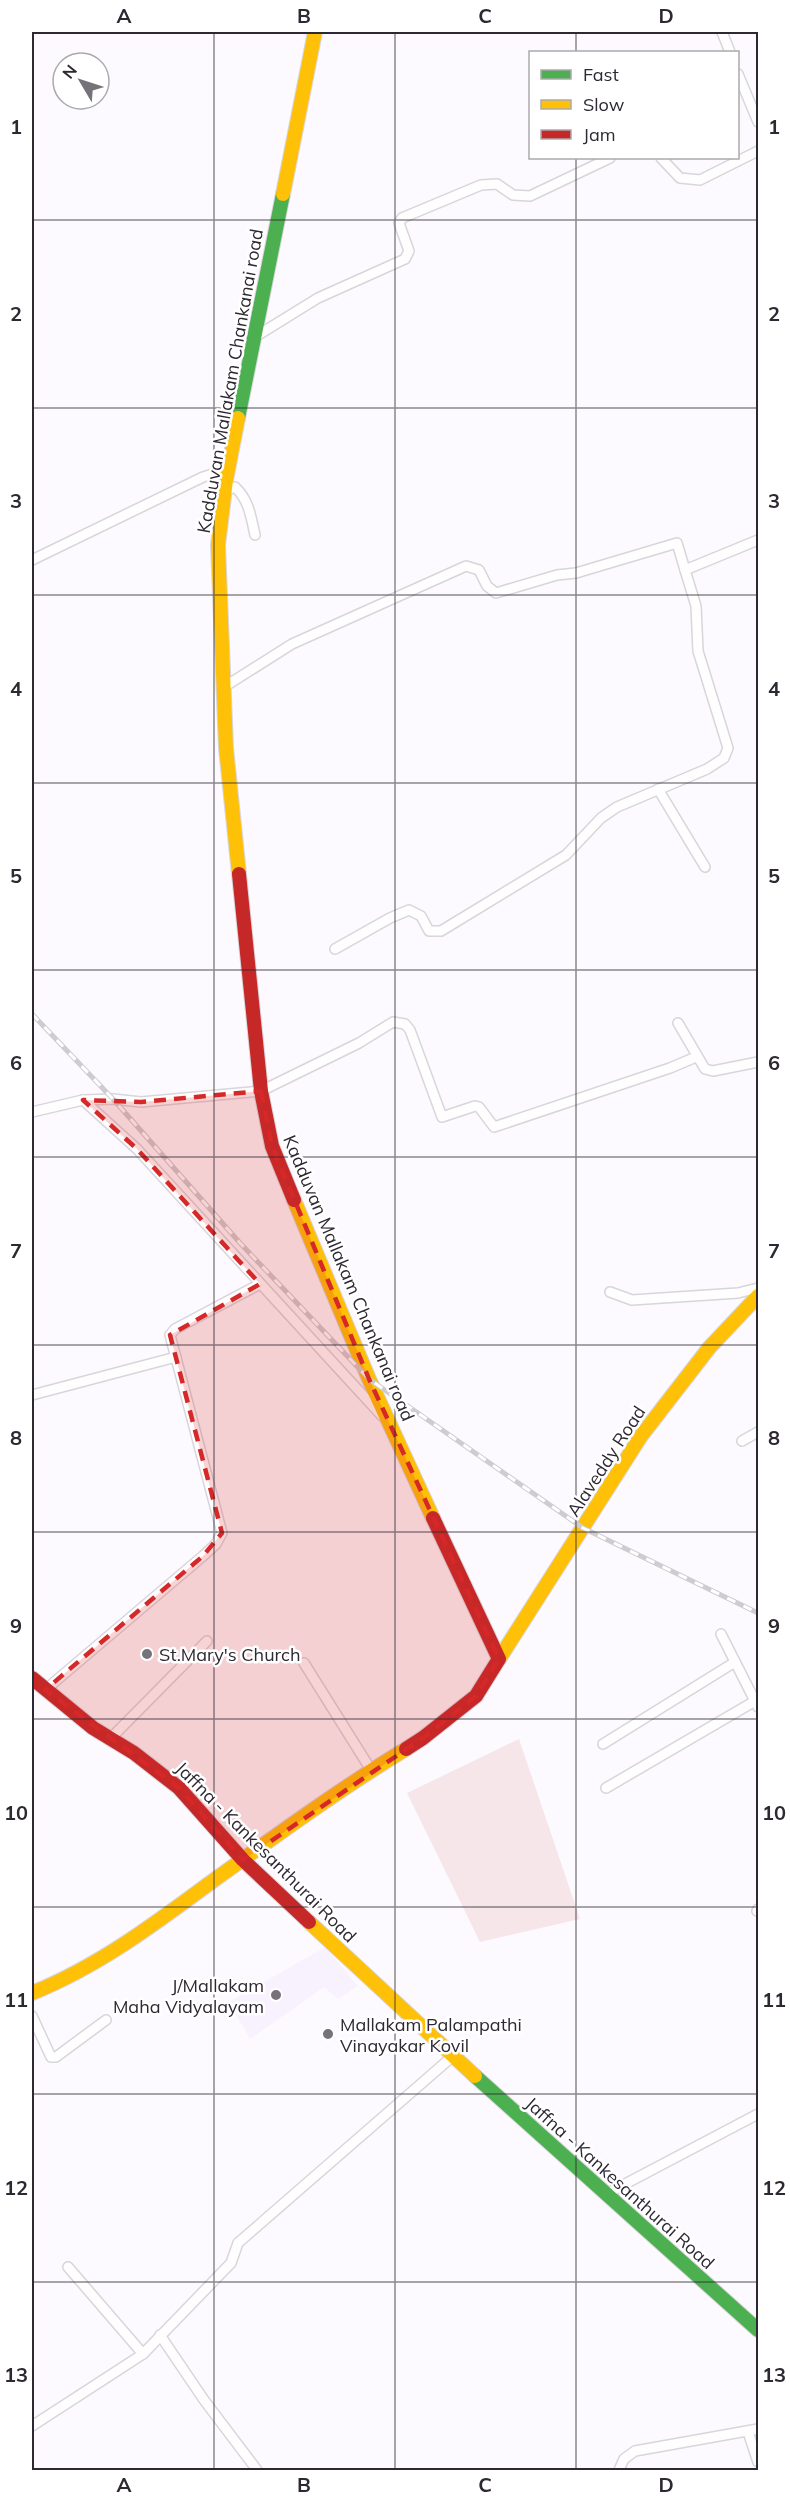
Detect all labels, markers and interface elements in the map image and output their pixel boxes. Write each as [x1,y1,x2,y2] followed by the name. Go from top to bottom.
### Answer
[117,3,132,28] text: A
[297,3,311,28] text: B
[478,3,492,28] text: C
[658,3,674,28] text: D
[51,51,111,111] north arrow
[529,51,739,159] legend
[58,61,81,83] text: N
[583,63,619,86] text: Fast
[583,93,625,116] text: Slow
[10,114,22,139] text: 1
[768,114,780,139] text: 1
[583,123,616,146] text: Jam
[192,227,268,535] street label: Kadduvan Mallakam Chankanai road
[10,301,22,326] text: 2
[768,301,780,326] text: 2
[10,488,22,513] text: 3
[768,488,780,513] text: 3
[10,676,22,701] text: 4
[768,676,780,701] text: 4
[10,863,22,888] text: 5
[768,863,780,888] text: 5
[10,1050,22,1075] text: 6
[768,1050,780,1075] text: 6
[278,1132,420,1424] street label: Kadduvan Mallakam Chankanai road
[10,1238,22,1263] text: 7
[768,1238,780,1263] text: 7
[562,1401,650,1521] street label: Alaveddy Road
[10,1425,22,1450] text: 8
[768,1425,780,1450] text: 8
[10,1613,22,1638] text: 9
[768,1613,780,1638] text: 9
[159,1643,300,1666] place label: St.Mary's Church
[140,1647,154,1661] marker: St.Mary's Church
[171,1757,361,1947] street label: Jaffna - Kankesanthurai Road
[4,1800,28,1825] text: 10
[762,1800,786,1825] text: 10
[113,1974,264,2018] place label: J/Mallakam Maha Vidyalayam
[4,1987,28,2012] text: 11
[762,1987,786,2012] text: 11
[269,1988,283,2002] marker: J/Mallakam Maha Vidyalayam
[340,2013,522,2057] place label: Mallakam Palampathi Vinayakar Kovil
[321,2027,335,2041] marker: Mallakam Palampathi Vinayakar Kovil
[521,2092,719,2274] street label: Jaffna - Kankesanthurai Road
[4,2175,28,2200] text: 12
[762,2175,786,2200] text: 12
[4,2362,28,2387] text: 13
[762,2362,786,2387] text: 13
[117,2472,132,2497] text: A
[297,2472,311,2497] text: B
[478,2472,492,2497] text: C
[658,2472,674,2497] text: D

